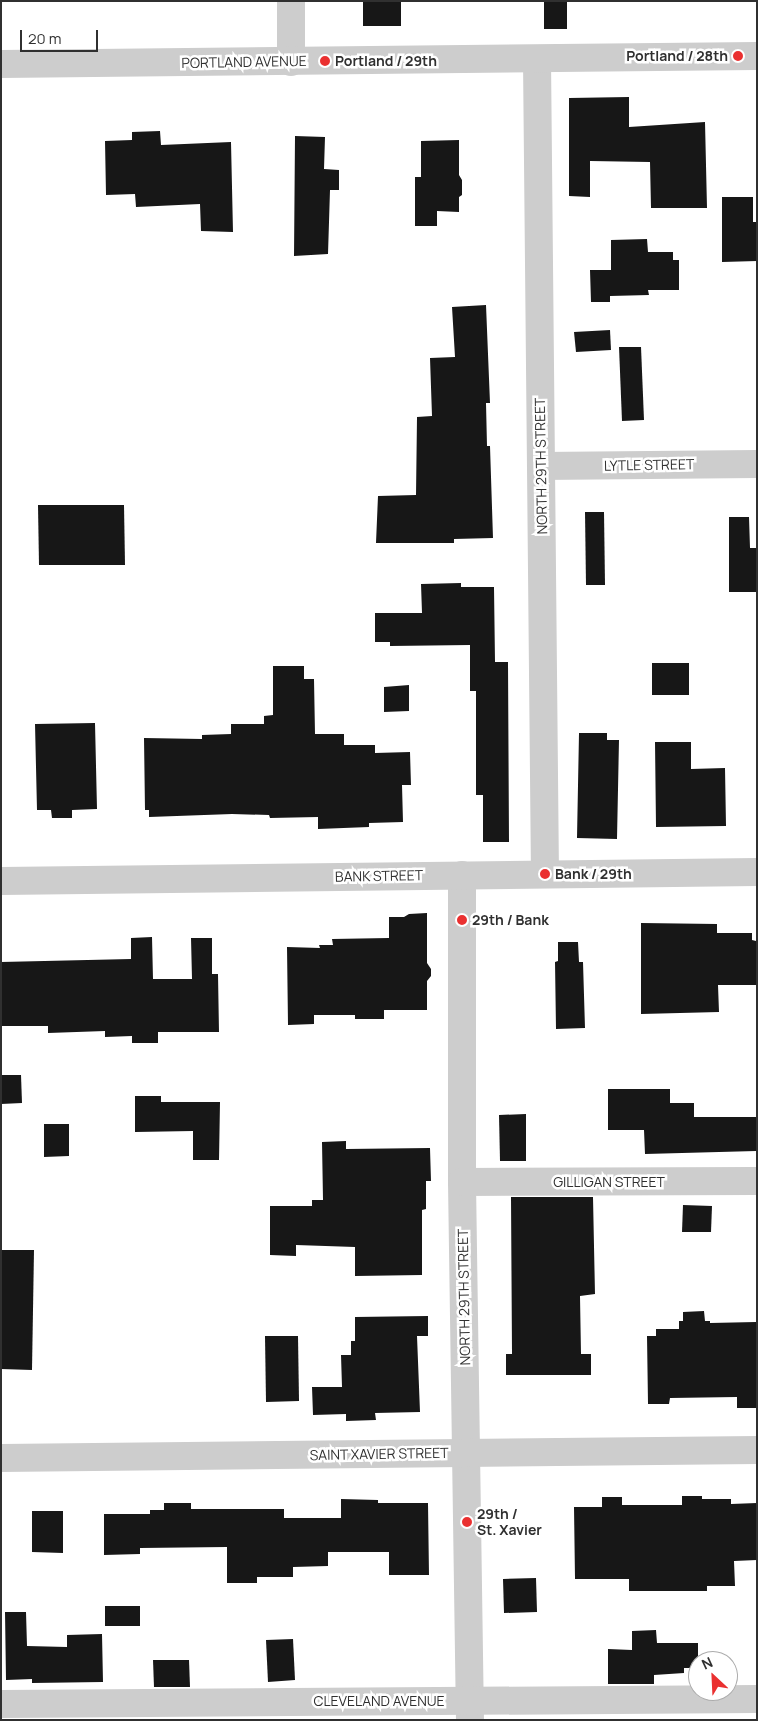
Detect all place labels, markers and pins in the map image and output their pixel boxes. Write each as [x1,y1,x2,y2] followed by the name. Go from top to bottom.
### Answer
[626,48,728,64] place label: Portland / 28th
[732,50,744,62] marker: Portland / 28th
[335,53,437,69] place label: Portland / 29th
[319,55,331,67] marker: Portland / 29th
[555,866,632,882] place label: Bank / 29th
[539,868,551,880] marker: Bank / 29th
[472,912,549,928] place label: 29th / Bank
[456,914,468,926] marker: 29th / Bank
[477,1506,542,1538] place label: 29th / St. Xavier
[461,1516,473,1528] marker: 29th / St. Xavier

